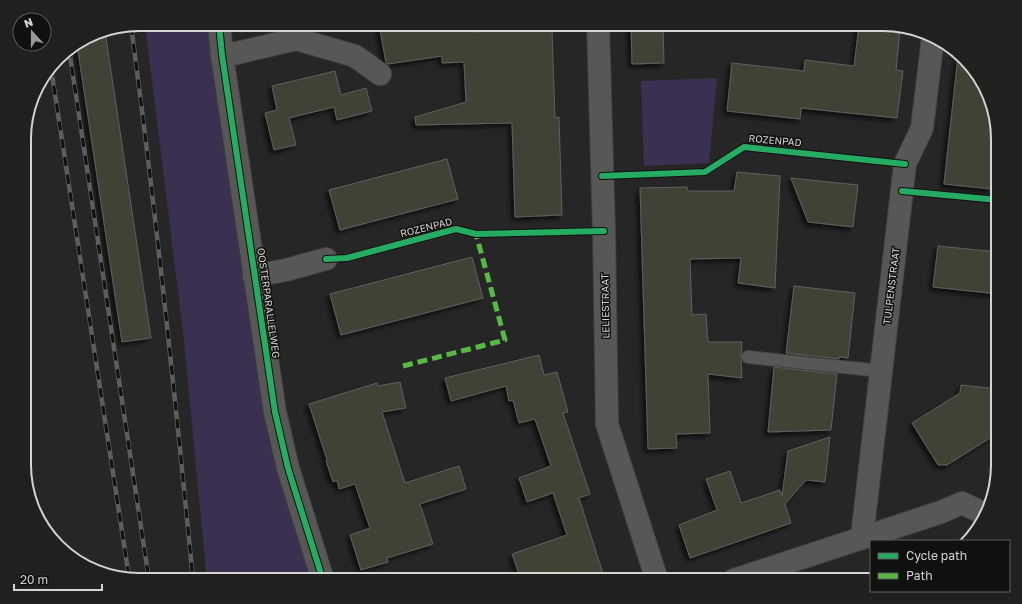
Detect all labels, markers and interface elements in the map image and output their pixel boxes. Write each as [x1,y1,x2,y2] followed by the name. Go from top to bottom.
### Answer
[12,12,52,52] north arrow
[22,15,34,30] text: N
[748,132,802,148] street label: ROZENPAD
[399,215,453,239] street label: ROZENPAD
[255,247,283,359] street label: OOSTERPARALLELWEG
[880,247,902,325] street label: TULPENSTRAAT
[598,273,612,339] street label: LELIESTRAAT
[870,540,1010,592] legend
[906,548,967,563] text: Cycle path
[14,566,102,592] scale bar
[906,568,933,583] text: Path
[20,572,48,587] text: 20 m

